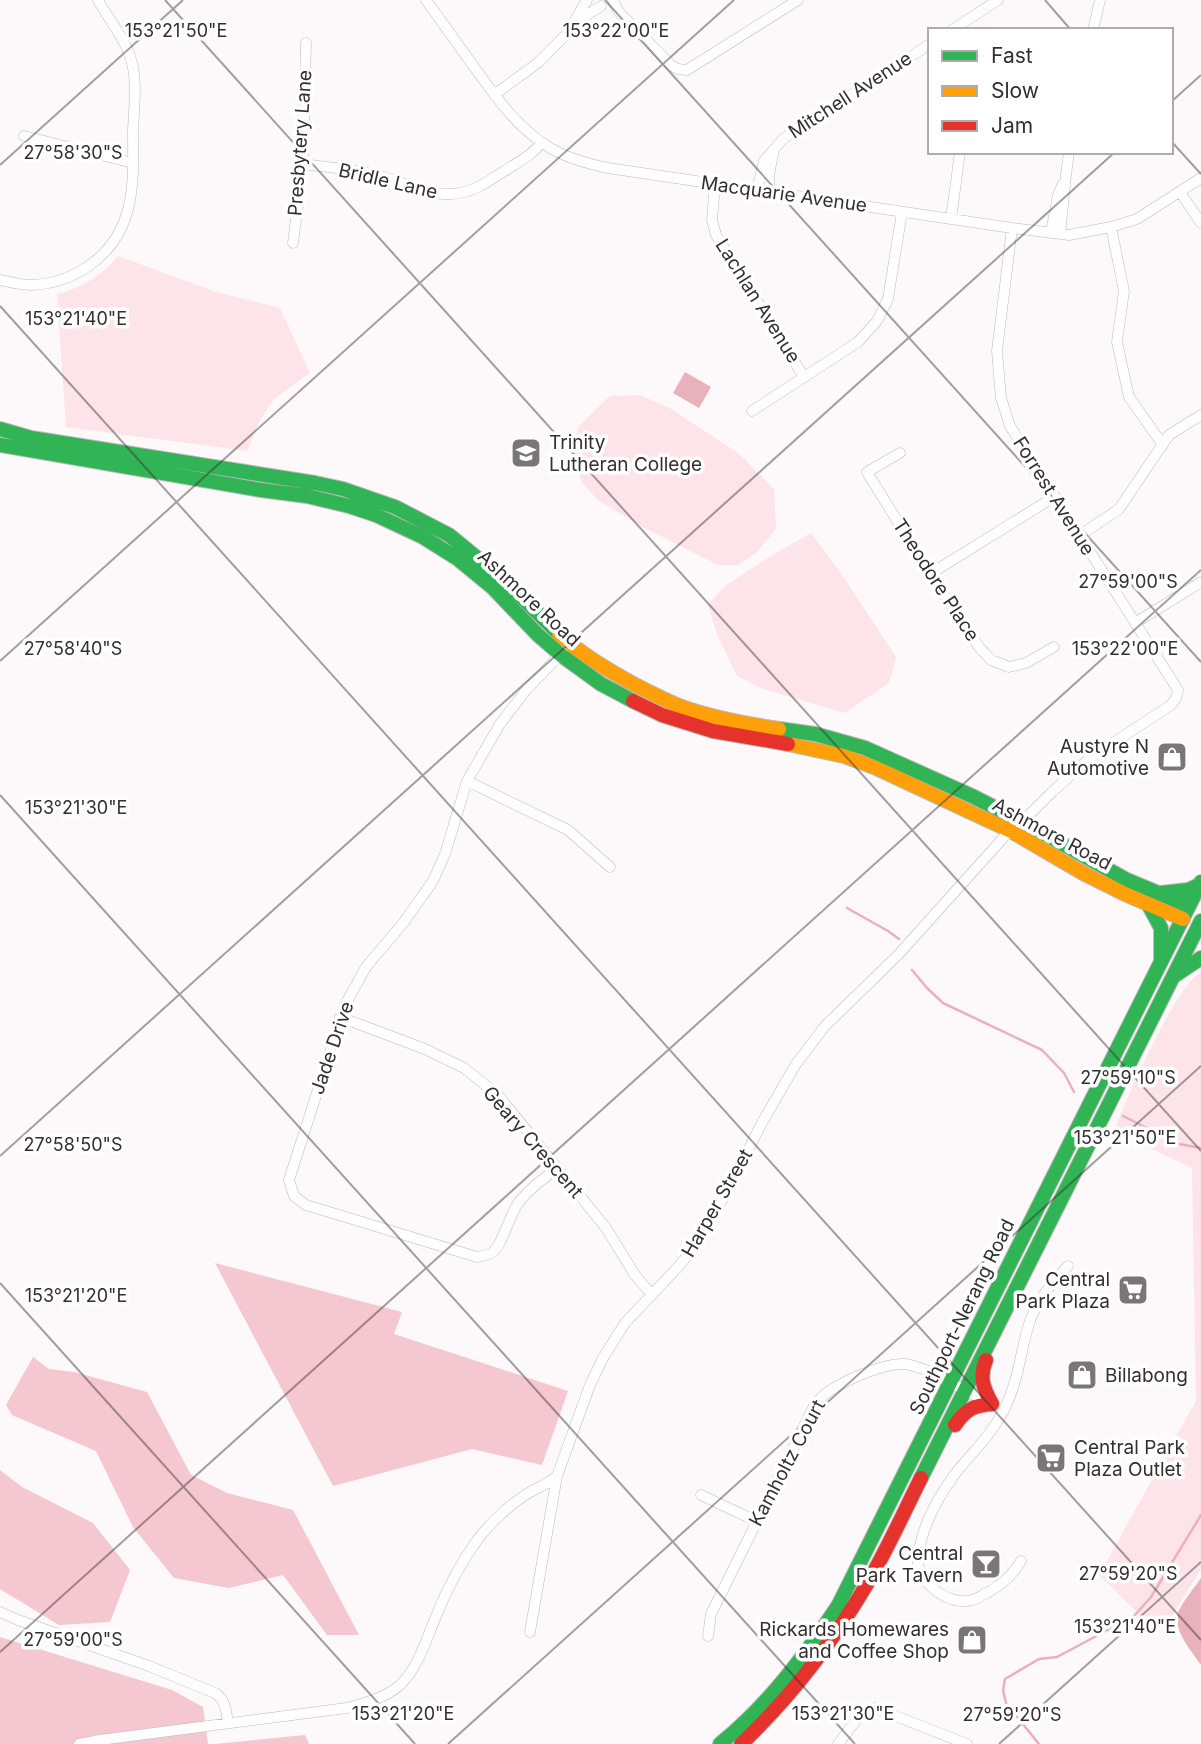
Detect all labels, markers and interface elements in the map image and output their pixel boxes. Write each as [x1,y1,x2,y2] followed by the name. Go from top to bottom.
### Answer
[125,20,227,41] text: 153°21'50"E
[563,20,669,41] text: 153°22'00"E
[928,28,1173,154] legend
[991,43,1033,68] text: Fast
[784,47,916,143] street label: Mitchell Avenue
[283,69,317,217] street label: Presbytery Lane
[991,78,1039,103] text: Slow
[991,113,1033,138] text: Jam
[23,142,123,163] text: 27°58'30"S
[336,158,440,204] street label: Bridle Lane
[699,171,869,217] street label: Macquarie Avenue
[711,235,805,367] street label: Lachlan Avenue
[25,308,127,329] text: 153°21'40"E
[549,431,702,476] place label: Trinity Lutheran College
[1008,432,1100,560] street label: Forrest Avenue
[509,436,543,470] school or university icon: Trinity Lutheran College
[888,514,984,646] street label: Theodore Place
[473,545,585,651] street label: Ashmore Road
[1078,571,1178,592] text: 27°59'00"S
[24,638,122,659] text: 27°58'40"S
[1072,638,1178,659] text: 153°22'00"E
[1047,735,1149,780] place label: Austyre N Automotive
[1155,740,1189,774] shop icon: Austyre N Automotive
[989,793,1115,875] street label: Ashmore Road
[25,797,127,818] text: 153°21'30"E
[305,999,359,1097] street label: Jade Drive
[1080,1067,1176,1088] text: 27°59'10"S
[478,1081,588,1203] street label: Geary Crescent
[1074,1127,1176,1148] text: 153°21'50"E
[23,1134,123,1155] text: 27°58'50"S
[677,1145,757,1261] street label: Harper Street
[905,1216,1019,1418] street label: Southport-Nerang Road
[1015,1268,1110,1313] place label: Central Park Plaza
[1116,1273,1150,1307] supermarket icon: Central Park Plaza
[25,1285,127,1306] text: 153°21'20"E
[1065,1358,1099,1392] shop icon: Billabong
[1105,1364,1188,1387] place label: Billabong
[744,1396,830,1530] street label: Kamholtz Court
[1074,1436,1185,1481] place label: Central Park Plaza Outlet
[1034,1441,1068,1475] supermarket icon: Central Park Plaza Outlet
[856,1542,963,1587] place label: Central Park Tavern
[969,1547,1003,1581] bar icon: Central Park Tavern
[1078,1563,1178,1584] text: 27°59'20"S
[1074,1616,1176,1637] text: 153°21'40"E
[759,1618,949,1663] place label: Rickards Homewares and Coffee Shop
[955,1623,989,1657] shop icon: Rickards Homewares and Coffee Shop
[23,1629,123,1650] text: 27°59'00"S
[352,1703,454,1724] text: 153°21'20"E
[792,1703,894,1724] text: 153°21'30"E
[962,1704,1062,1725] text: 27°59'20"S

